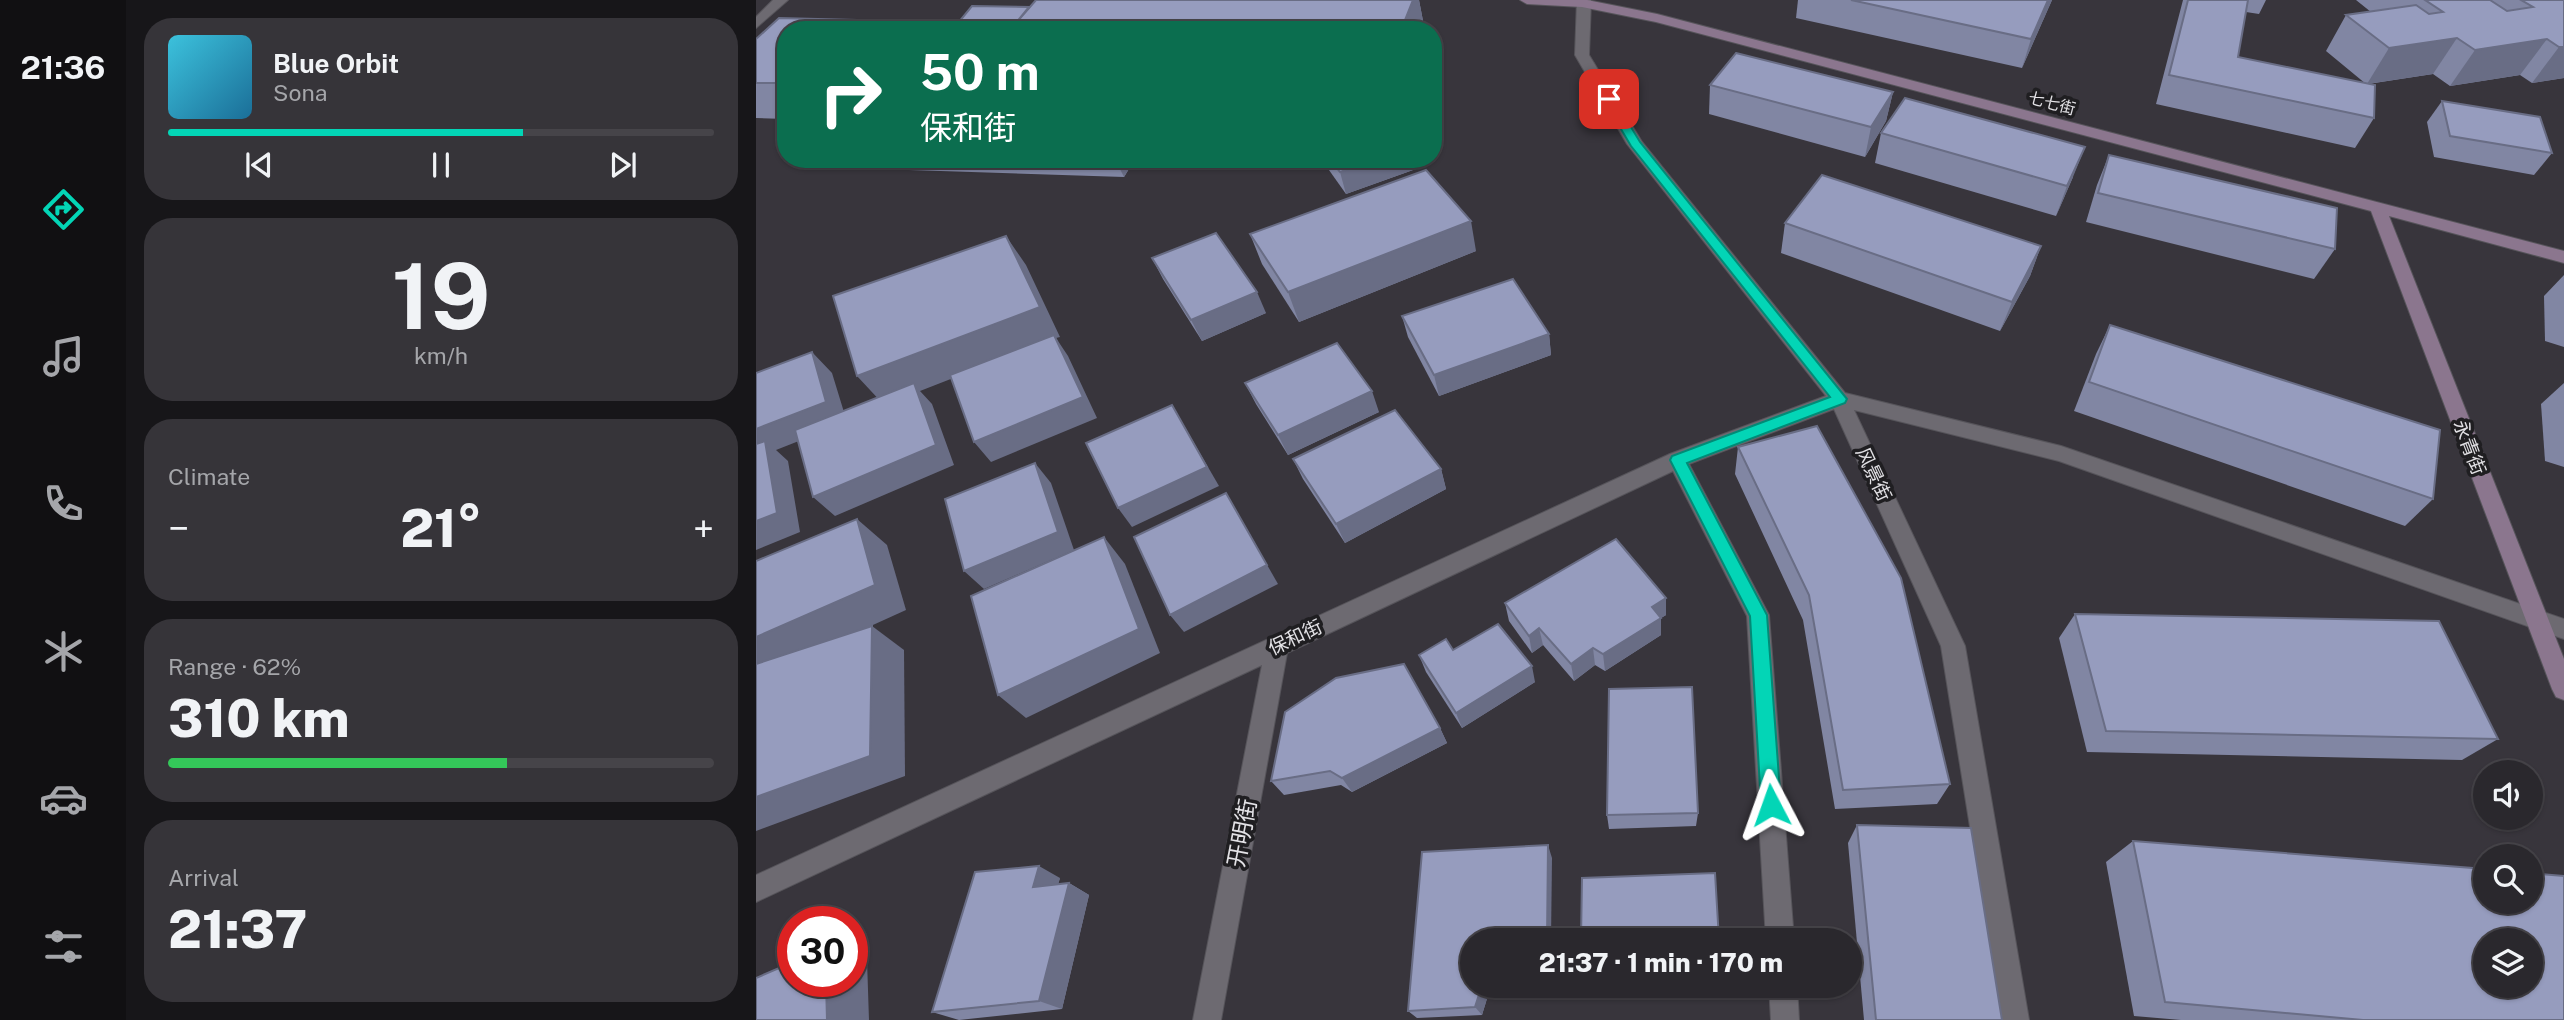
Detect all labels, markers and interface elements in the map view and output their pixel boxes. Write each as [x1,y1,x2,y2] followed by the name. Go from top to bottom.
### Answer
[920,43,1040,101] text: 50 m
[273,48,399,79] text: Blue Orbit
[21,49,105,86] text: 21:36
[805,49,896,140] icon: right
[1579,69,1639,129] pin
[273,79,327,106] text: Sona
[1590,80,1628,118] icon: arrive
[2026,88,2078,119] street label: 七七街
[920,109,1016,146] text: 保和街
[240,146,278,184] icon: previous
[422,146,460,184] icon: pause
[604,146,642,184] icon: next
[39,185,88,234] icon: directions
[392,243,490,349] text: 19
[39,332,88,381] icon: music
[414,342,468,369] text: km/h
[2450,416,2490,478] street label: 永青街
[1852,444,1896,504] street label: 风景街
[168,463,250,490] text: Climate
[39,479,88,528] icon: phone
[400,498,482,559] text: 21°
[168,506,189,551] text: −
[693,506,714,551] text: +
[1265,615,1325,659] street label: 保和街
[39,627,88,676] icon: climate
[168,653,301,680] text: Range · 62%
[168,688,350,749] text: 310 km
[2473,760,2543,998] map controls
[2473,760,2543,830] button: sound
[1734,768,1808,842] position arrow
[39,774,88,823] icon: car
[1222,796,1261,869] street label: 开明街
[2473,844,2543,914] button: search
[168,864,239,891] text: Arrival
[168,899,308,960] text: 21:37
[777,906,868,997] speed limit sign: 30
[39,922,88,971] icon: filters
[2473,928,2543,998] button: layers
[1539,947,1783,978] text: 21:37 · 1 min · 170 m

